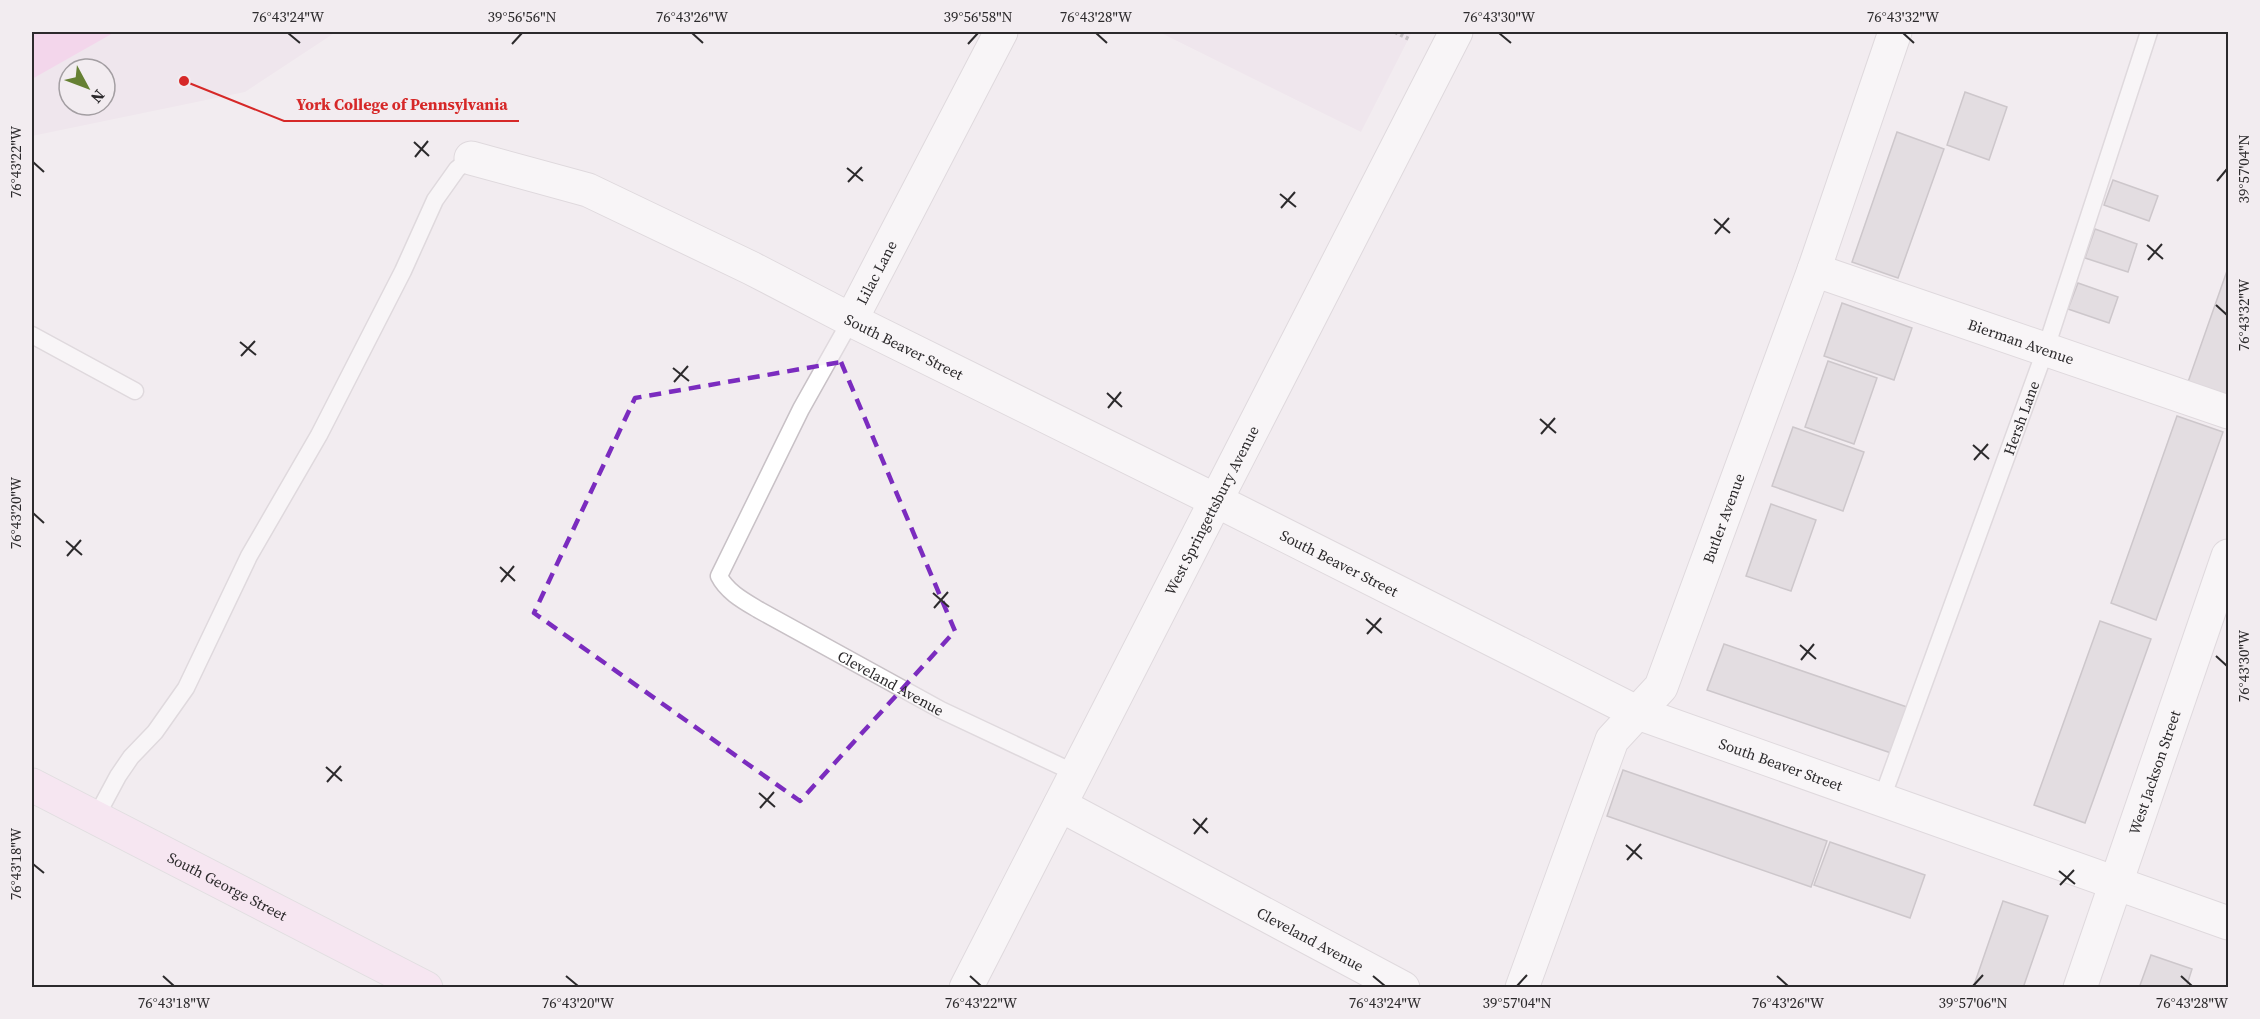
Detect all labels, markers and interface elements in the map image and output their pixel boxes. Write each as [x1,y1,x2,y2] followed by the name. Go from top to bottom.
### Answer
[252,6,325,27] text: 76°43'24"W
[487,6,557,27] text: 39°56'56"N
[656,6,729,27] text: 76°43'26"W
[943,6,1013,27] text: 39°56'58"N
[1060,6,1133,27] text: 76°43'28"W
[1463,6,1536,27] text: 76°43'30"W
[1867,6,1940,27] text: 76°43'32"W
[57,57,117,117] north arrow
[86,85,110,109] text: N
[284,87,519,121] callout: York College of Pennsylvania
[296,93,508,115] text: York College of Pennsylvania
[5,125,26,198] text: 76°43'22"W
[2233,134,2254,204] text: 39°57'04"N
[851,236,901,308] street label: Lilac Lane
[2233,278,2254,351] text: 76°43'32"W
[841,308,967,385] street label: South Beaver Street
[1965,313,2077,369] street label: Bierman Avenue
[1998,377,2044,458] street label: Hersh Lane
[1159,421,1263,599] street label: West Springettsbury Avenue
[1697,470,1749,566] street label: Butler Avenue
[5,476,26,549] text: 76°43'20"W
[1277,524,1402,601] street label: South Beaver Street
[2233,629,2254,702] text: 76°43'30"W
[834,645,948,720] street label: Cleveland Avenue
[2123,707,2185,837] street label: West Jackson Street
[1716,732,1846,796] street label: South Beaver Street
[5,827,26,900] text: 76°43'18"W
[164,846,291,925] street label: South George Street
[1253,902,1368,976] street label: Cleveland Avenue
[138,992,211,1013] text: 76°43'18"W
[542,992,615,1013] text: 76°43'20"W
[945,992,1018,1013] text: 76°43'22"W
[1349,992,1422,1013] text: 76°43'24"W
[1482,992,1552,1013] text: 39°57'04"N
[1752,992,1825,1013] text: 76°43'26"W
[1938,992,2008,1013] text: 39°57'06"N
[2156,992,2229,1013] text: 76°43'28"W

